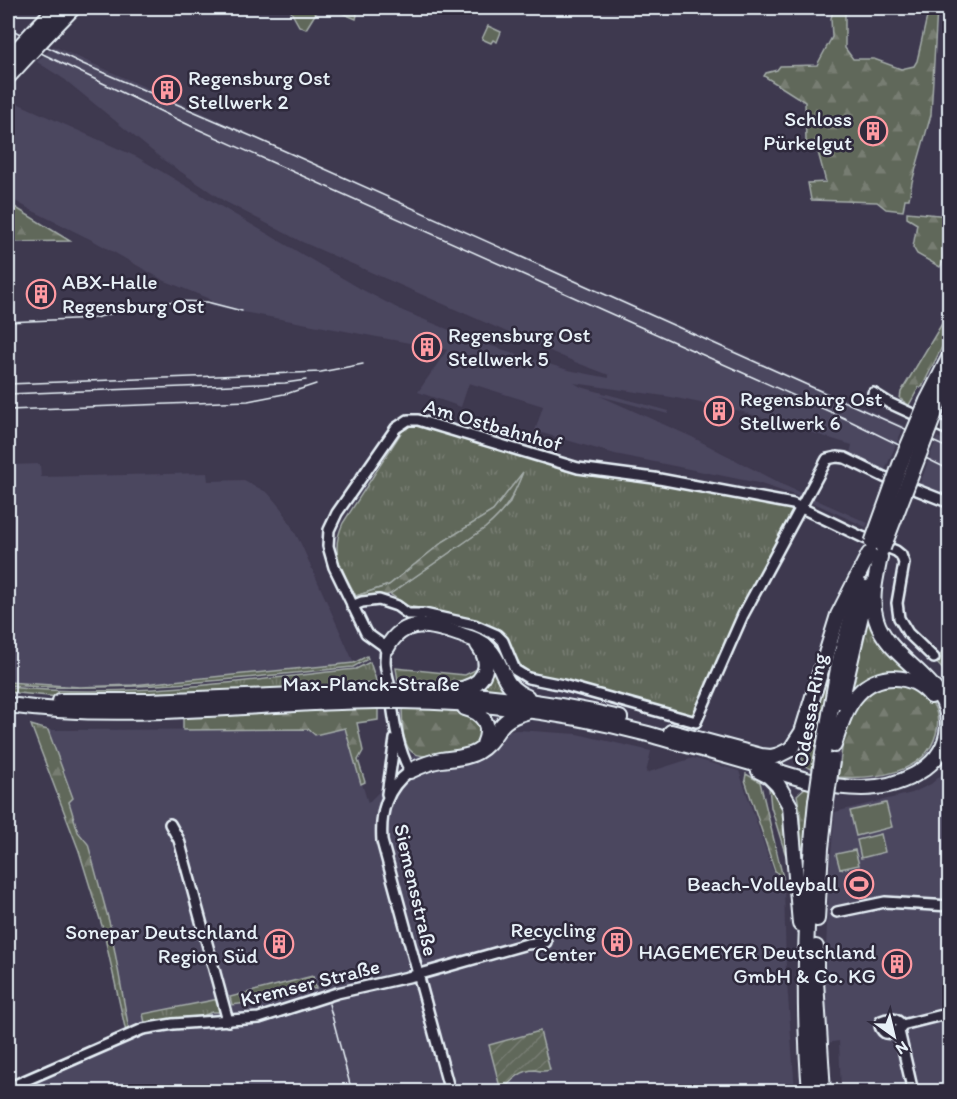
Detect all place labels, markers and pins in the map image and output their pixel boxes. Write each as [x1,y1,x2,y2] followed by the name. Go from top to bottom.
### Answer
[188,65,331,114] place label: Regensburg Ost Stellwerk 2
[151,74,183,106] building icon: Regensburg Ost Stellwerk 2
[763,106,852,155] place label: Schloss Pürkelgut
[857,115,889,147] building icon: Schloss Pürkelgut
[62,269,205,318] place label: ABX-Halle Regensburg Ost
[25,278,57,310] building icon: ABX-Halle Regensburg Ost
[448,322,591,371] place label: Regensburg Ost Stellwerk 5
[411,331,443,363] building icon: Regensburg Ost Stellwerk 5
[740,386,883,435] place label: Regensburg Ost Stellwerk 6
[703,395,735,427] building icon: Regensburg Ost Stellwerk 6
[843,868,875,900] sports icon: Beach-Volleyball
[687,871,838,896] place label: Beach-Volleyball
[511,917,597,966] place label: Recycling Center
[65,919,259,968] place label: Sonepar Deutschland Region Süd
[601,926,633,958] building icon: Recycling Center
[263,928,295,960] building icon: Sonepar Deutschland Region Süd
[638,939,876,988] place label: HAGEMEYER Deutschland GmbH & Co. KG
[881,948,913,980] building icon: HAGEMEYER Deutschland GmbH & Co. KG

